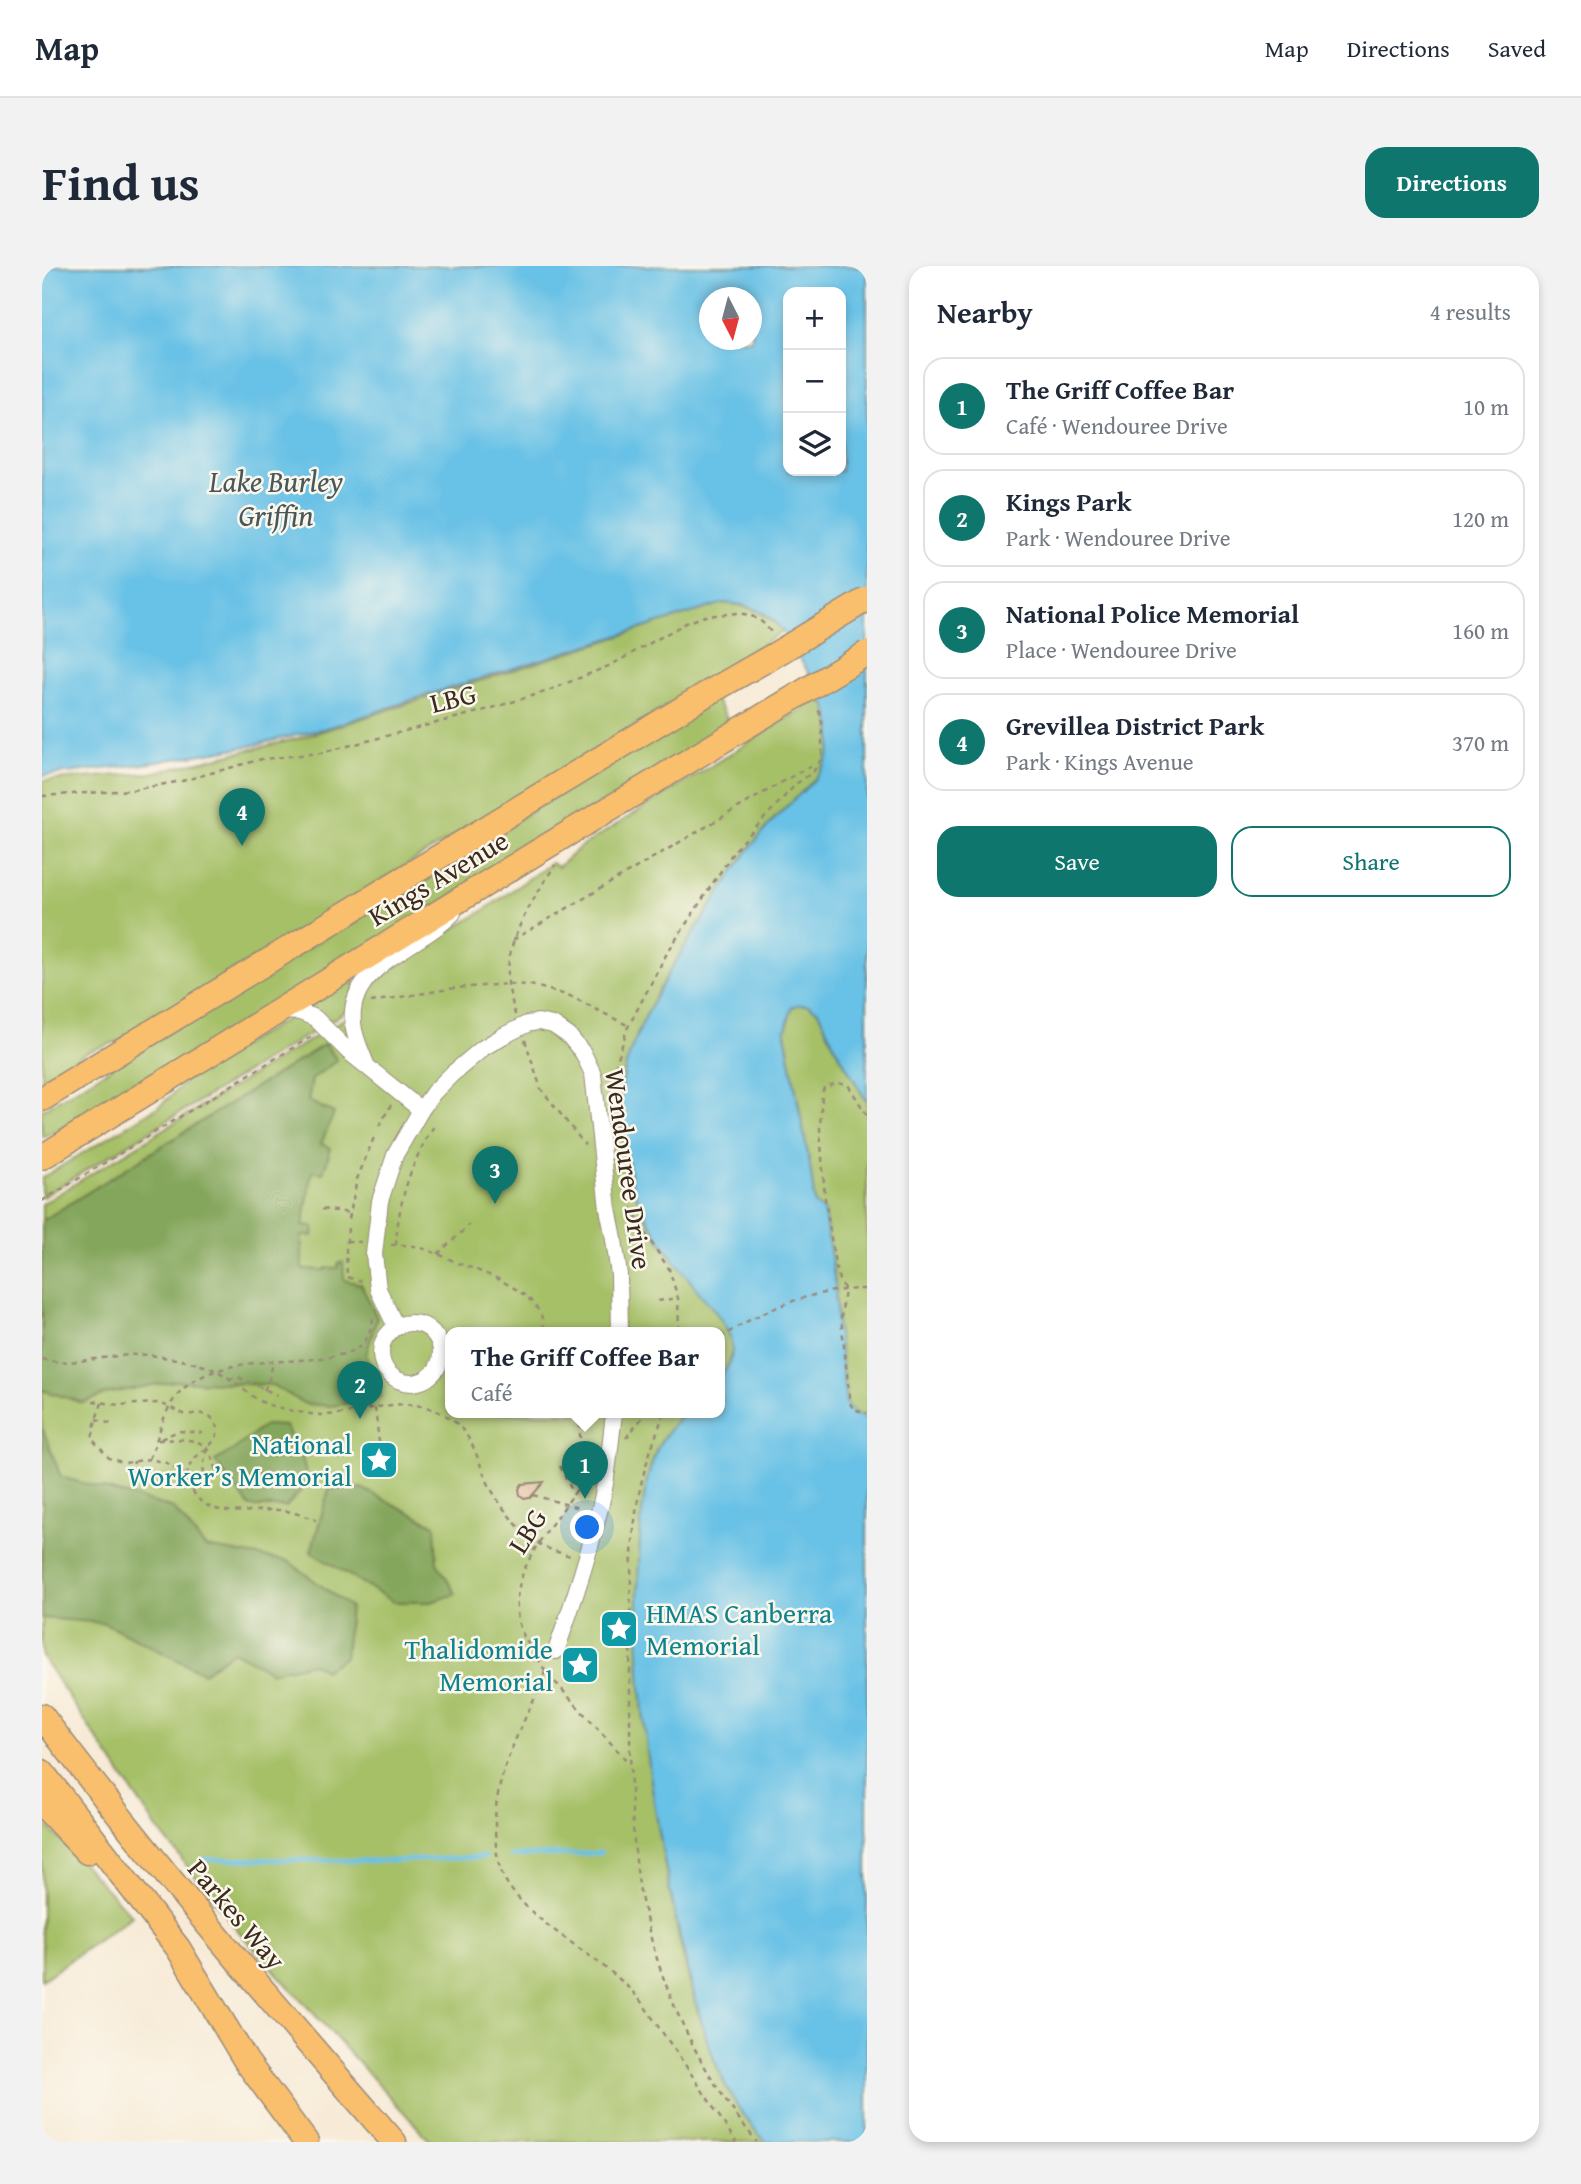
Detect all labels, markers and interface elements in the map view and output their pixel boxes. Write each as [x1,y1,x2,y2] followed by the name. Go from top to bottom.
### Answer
[35,24,99,72] text: Map
[1265,31,1309,66] text: Map
[1347,31,1450,66] text: Directions
[1488,31,1546,66] text: Saved
[42,146,200,218] text: Find us
[1365,147,1539,218] button: Directions
[699,287,762,350] north arrow
[783,287,846,476] map controls
[783,287,846,350] button: +
[937,290,1033,334] text: Nearby
[1430,295,1511,328] text: 4 results
[783,350,846,413] button: −
[1006,370,1234,409] text: The Griff Coffee Bar
[956,390,968,423] text: 1
[1463,390,1509,423] text: 10 m
[1006,409,1228,442] text: Café · Wendouree Drive
[783,413,846,476] button: layers
[208,459,343,537] water label: Lake Burley Griffin
[1006,482,1132,521] text: Kings Park
[956,502,968,535] text: 2
[1452,502,1509,535] text: 120 m
[1006,521,1231,554] text: Park · Wendouree Drive
[1006,594,1299,633] text: National Police Memorial
[956,614,968,647] text: 3
[1452,614,1509,647] text: 160 m
[1006,633,1237,666] text: Place · Wendouree Drive
[426,672,480,723] street label: LBG
[1006,706,1264,745] text: Grevillea District Park
[956,726,968,759] text: 4
[1452,726,1509,759] text: 370 m
[1006,745,1194,778] text: Park · Kings Avenue
[219,788,265,846] pin: 4
[360,819,516,936] street label: Kings Avenue
[937,826,1217,897] button: Save
[1231,826,1511,897] button: Share
[595,1066,664,1272] street label: Wendouree Drive
[472,1146,518,1204] pin: 3
[445,1327,725,1418] popup
[471,1337,699,1376] text: The Griff Coffee Bar
[337,1361,383,1419] pin: 2
[471,1376,512,1409] text: Café
[127,1423,352,1496] place label: National Worker’s Memorial
[358,1439,400,1481] place icon: National Worker’s Memorial
[562,1441,608,1499] pin: 1
[497,1500,556,1561] street label: LBG
[570,1510,604,1544] your location
[646,1592,833,1665] place label: HMAS Canberra Memorial
[598,1608,640,1650] place icon: HMAS Canberra Memorial
[405,1628,553,1701] place label: Thalidomide Memorial
[559,1644,601,1686] place icon: Thalidomide Memorial
[179,1849,296,1978] street label: Parkes Way

